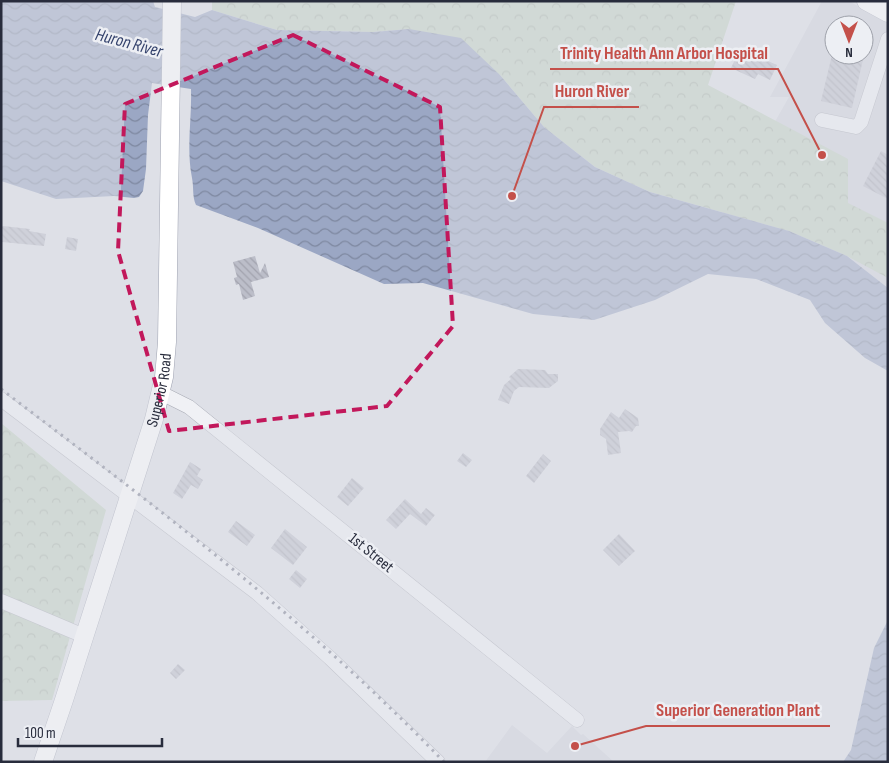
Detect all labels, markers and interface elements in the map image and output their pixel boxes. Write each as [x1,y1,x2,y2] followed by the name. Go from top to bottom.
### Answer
[824,15,874,65] north arrow
[93,24,166,62] water label: Huron River
[550,36,778,69] callout: Trinity Health Ann Arbor Hospital
[560,43,768,64] text: Trinity Health Ann Arbor Hospital
[845,44,853,61] text: N
[544,74,639,107] callout: Huron River
[555,81,630,102] text: Huron River
[143,353,175,429] street label: Superior Road
[345,529,397,577] street label: 1st Street
[646,693,830,726] callout: Superior Generation Plant
[656,700,820,721] text: Superior Generation Plant
[18,716,161,748] scale bar
[25,724,56,743] text: 100 m

